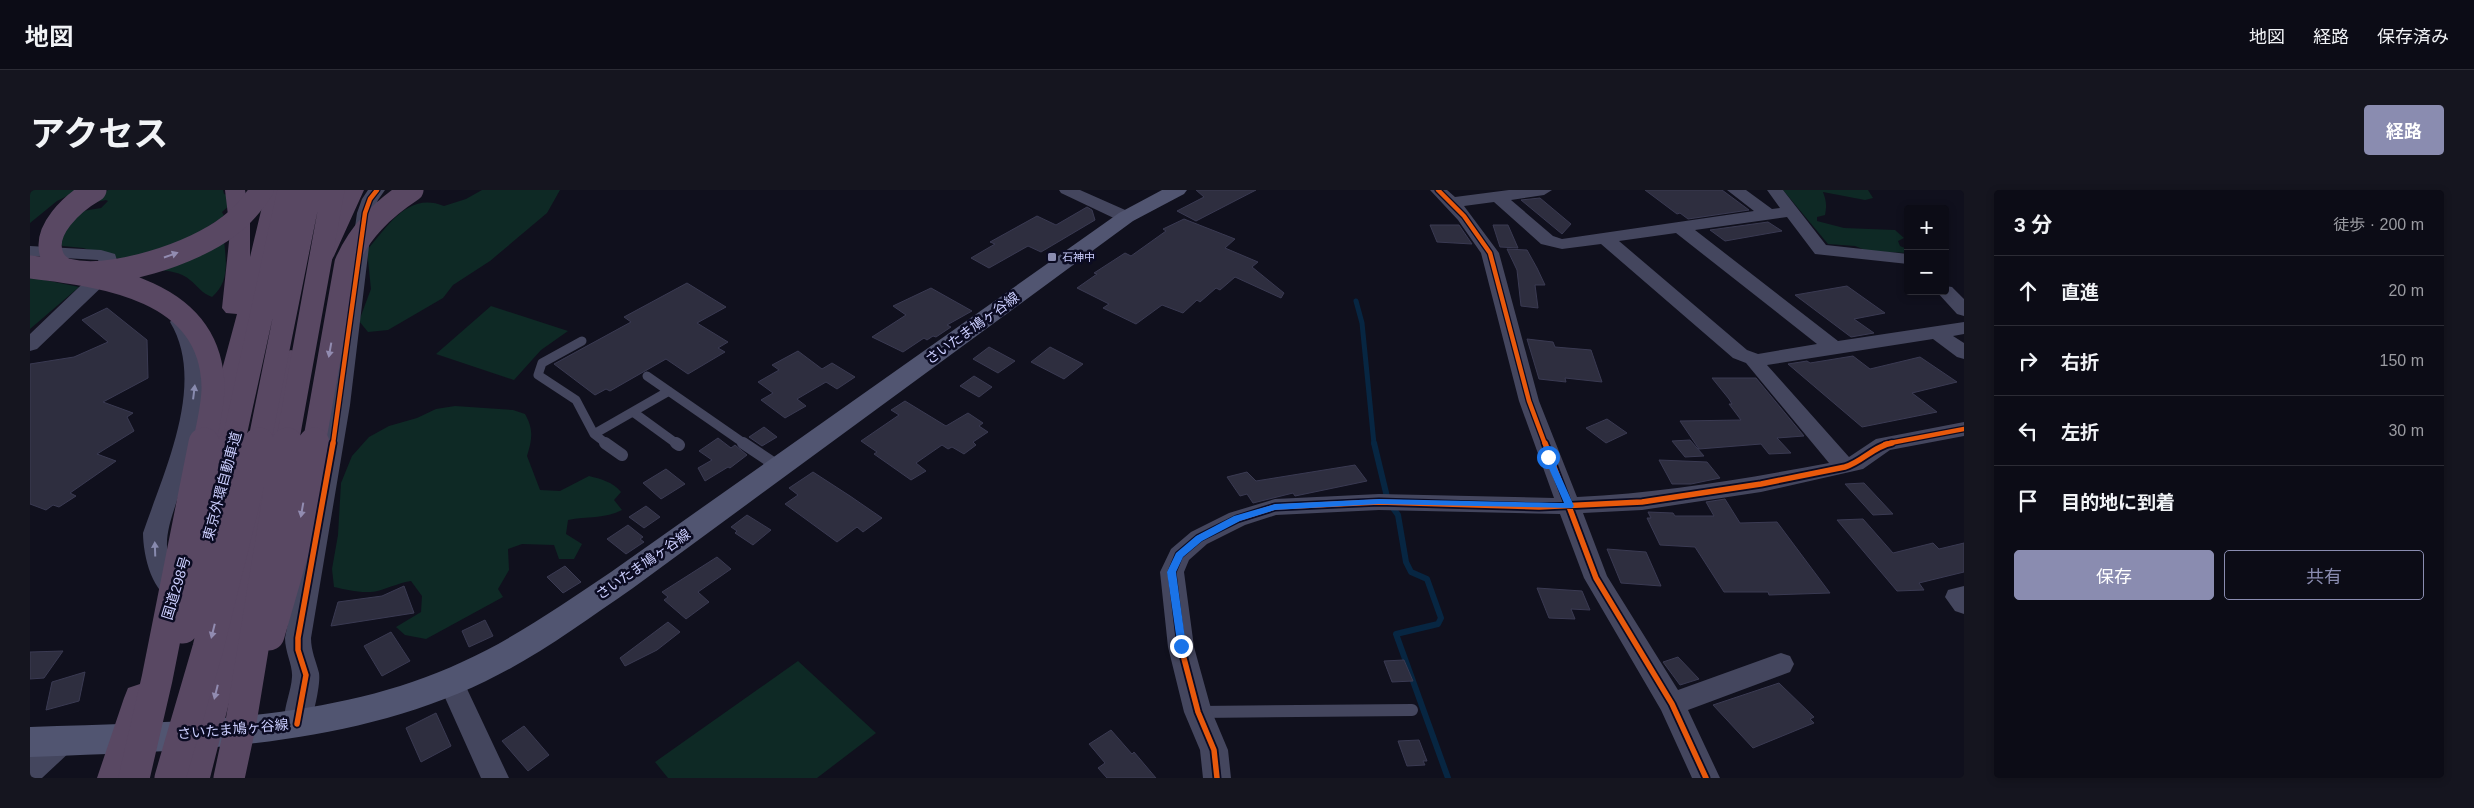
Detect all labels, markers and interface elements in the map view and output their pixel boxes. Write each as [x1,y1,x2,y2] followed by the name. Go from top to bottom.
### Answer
[25,23,73,50] text: 地図
[2249,27,2285,47] text: 地図
[2313,27,2349,47] text: 経路
[2377,27,2449,47] text: 保存済み
[2364,105,2444,155] button: 経路
[30,114,168,153] text: アクセス
[1904,205,1949,295] map controls
[1904,205,1949,250] button: +
[2014,213,2053,236] text: 3 分
[2333,216,2424,233] text: 徒歩 · 200 m
[164,250,179,258] one-way arrow
[1904,250,1949,295] button: −
[1046,251,1058,263] marker: 石神中
[1062,251,1095,263] place label: 石神中
[2014,277,2042,305] icon: ahead
[2061,282,2099,303] text: 直進
[2388,282,2424,299] text: 20 m
[922,289,1022,367] street label: さいたま鳩ヶ谷線
[325,342,333,358] one-way arrow
[2014,347,2042,375] icon: right
[2061,352,2099,373] text: 右折
[2380,352,2424,369] text: 150 m
[190,384,198,400] one-way arrow
[2014,417,2042,445] icon: left
[2061,422,2099,443] text: 左折
[2388,422,2424,439] text: 30 m
[200,430,244,542] street label: 東京外環自動車道
[1537,446,1560,469] route start
[2014,487,2042,515] icon: arrive
[2061,492,2175,513] text: 目的地に到着
[297,502,305,518] one-way arrow
[593,525,693,603] street label: さいたま鳩ヶ谷線
[151,541,159,557] one-way arrow
[2014,550,2214,600] button: 保存
[2224,550,2424,600] button: 共有
[159,554,193,622] street label: 国道298号
[209,623,217,638] one-way arrow
[1170,635,1193,658] route end
[212,685,220,700] one-way arrow
[177,716,289,742] street label: さいたま鳩ヶ谷線

